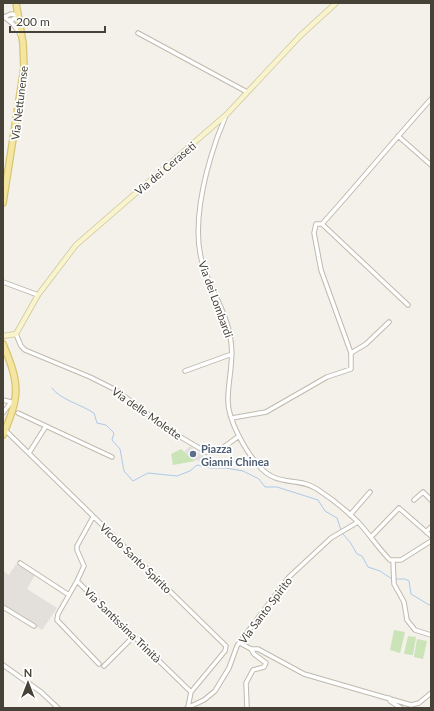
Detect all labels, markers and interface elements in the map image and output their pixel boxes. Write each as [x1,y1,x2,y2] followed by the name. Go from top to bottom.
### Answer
[10,8,105,34] scale bar
[16,14,50,29] text: 200 m
[8,65,30,141] street label: Via Nettunense
[132,139,198,197] street label: Via dei Ceraseti
[196,259,236,339] street label: Via dei Lombardi
[110,384,185,442] street label: Via delle Molette
[201,442,269,468] place label: Piazza Gianni Chinea
[188,449,198,459] marker: Piazza Gianni Chinea
[97,520,175,596] street label: Vicolo Santo Spirito
[236,574,294,646] street label: Via Santo Spirito
[82,585,164,665] street label: Via Santissima Trinità
[8,663,48,703] north arrow
[24,666,32,679] text: N

